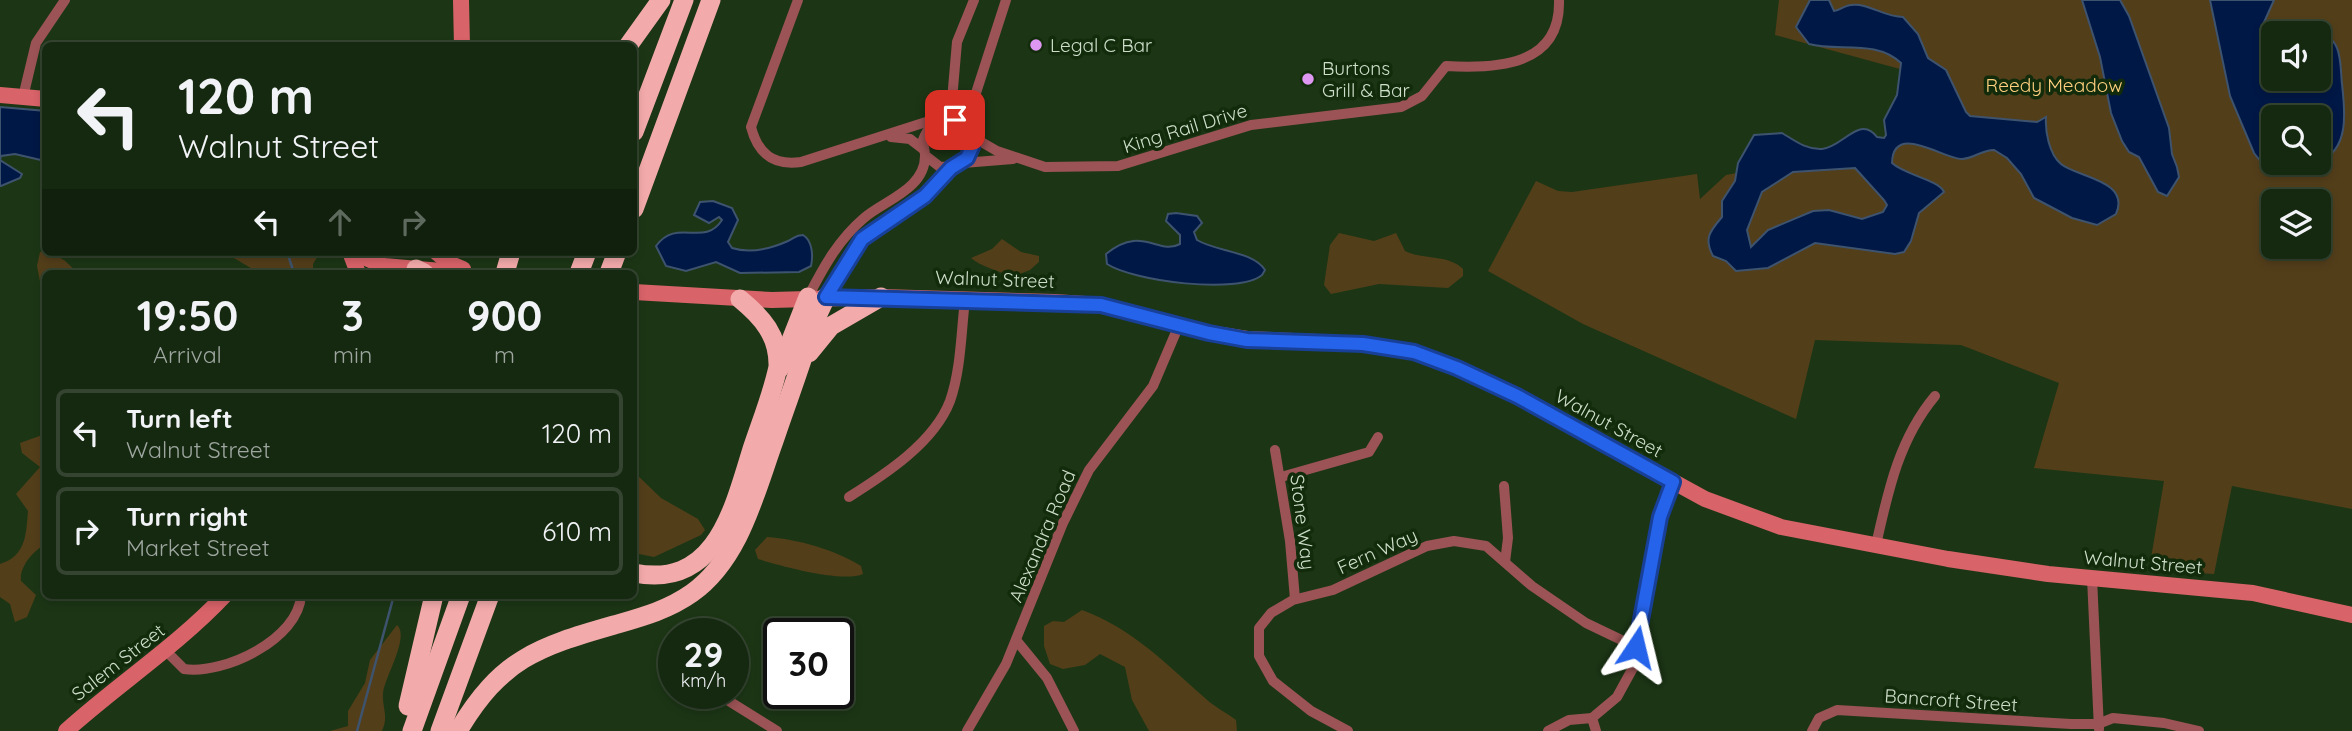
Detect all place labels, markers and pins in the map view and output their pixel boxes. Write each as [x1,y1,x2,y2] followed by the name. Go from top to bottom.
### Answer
[1050,33,1153,57] place label: Legal C Bar
[1028,37,1044,53] marker: Legal C Bar
[1322,56,1410,102] place label: Burtons Grill & Bar
[1300,71,1316,87] marker: Burtons Grill & Bar
[925,90,985,150] pin

